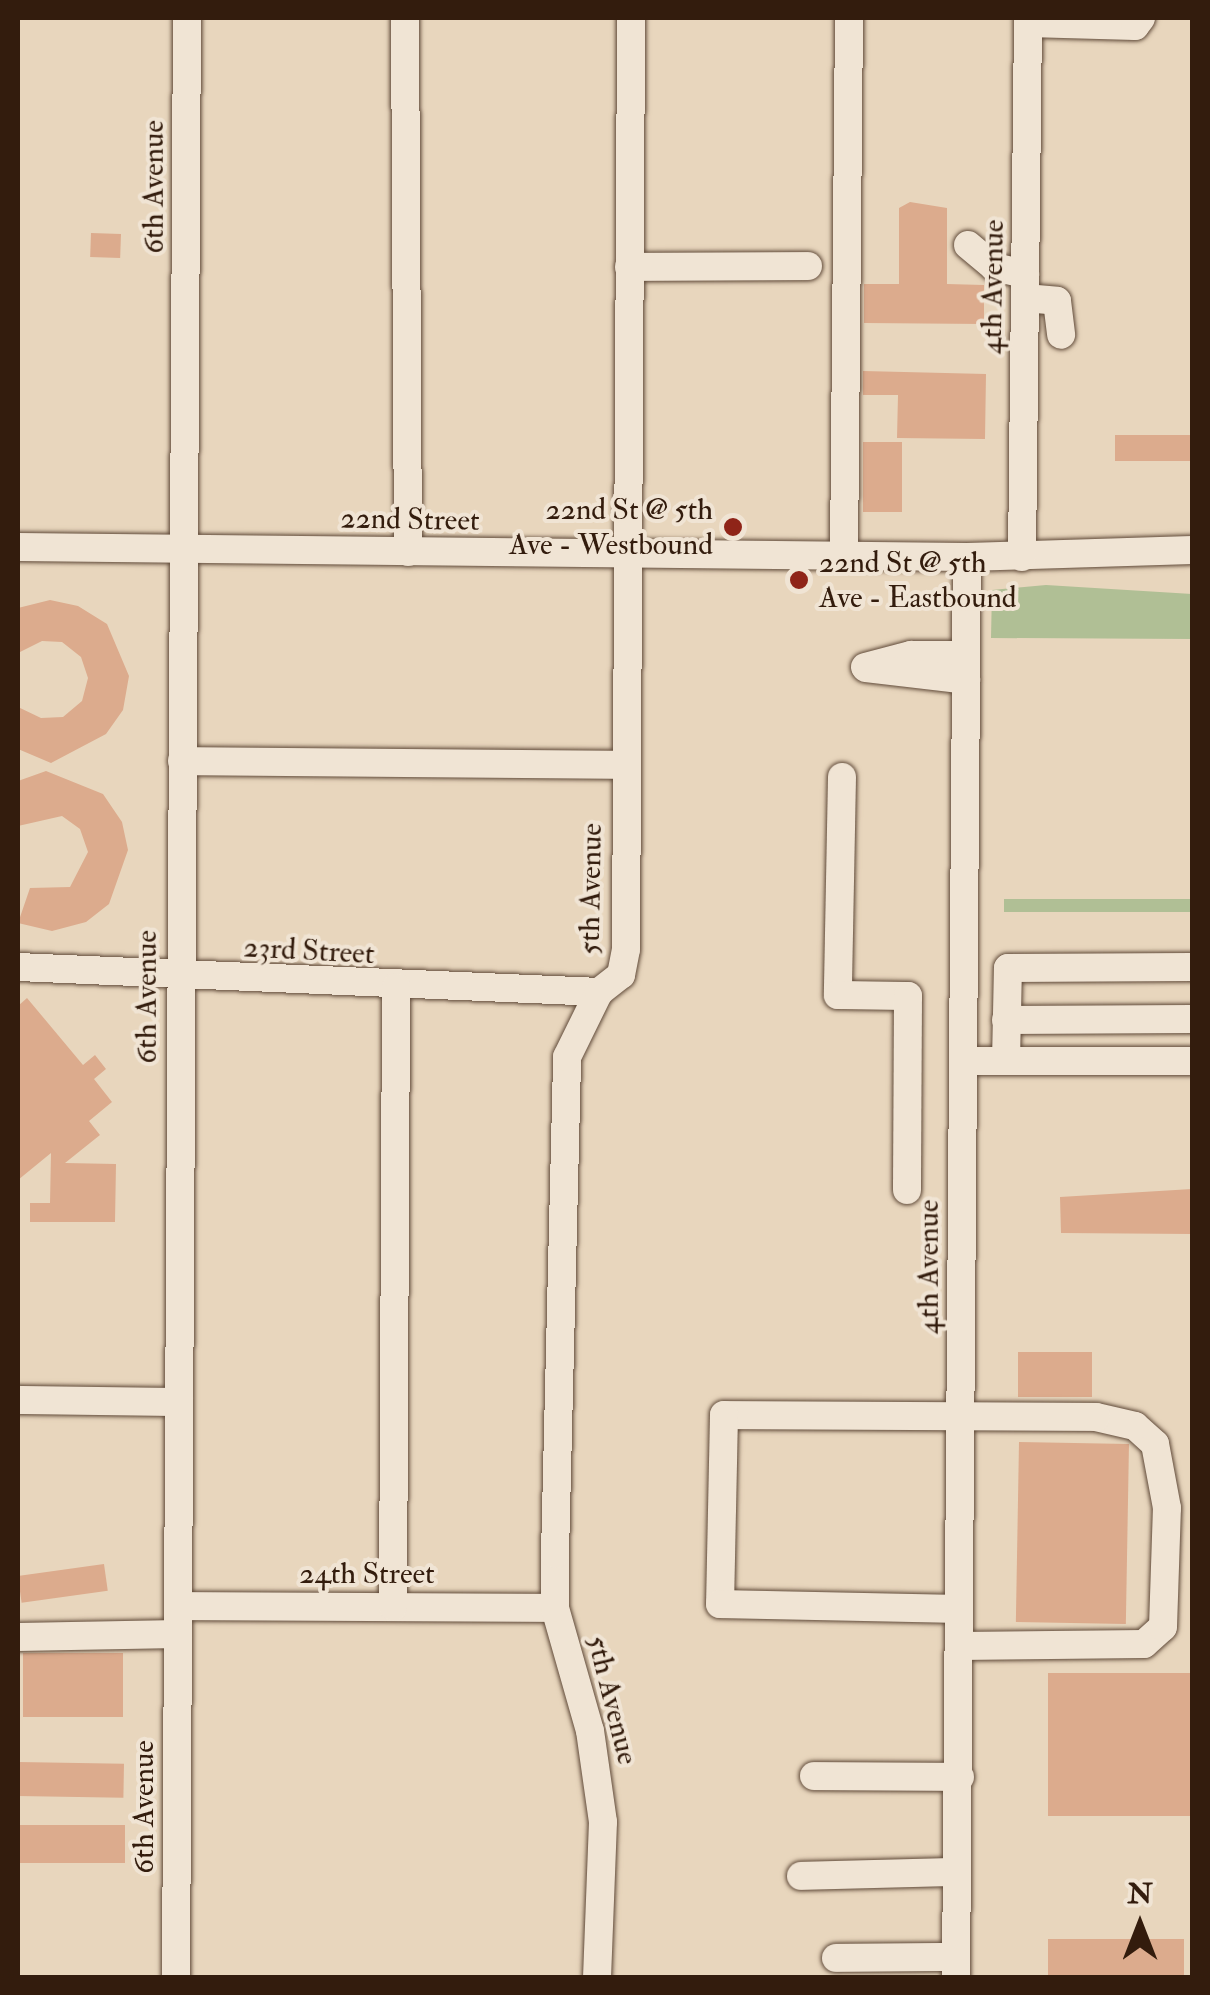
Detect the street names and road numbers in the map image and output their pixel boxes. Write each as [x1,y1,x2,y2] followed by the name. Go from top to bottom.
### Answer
[136,120,172,254] street label: 6th Avenue
[974,219,1012,355] street label: 4th Avenue
[340,501,480,539] street label: 22nd Street
[572,823,610,955] street label: 5th Avenue
[129,930,165,1064] street label: 6th Avenue
[243,930,375,972] street label: 23rd Street
[911,1200,947,1334] street label: 4th Avenue
[299,1556,435,1592] street label: 24th Street
[579,1632,645,1768] street label: 5th Avenue
[126,1740,162,1874] street label: 6th Avenue

